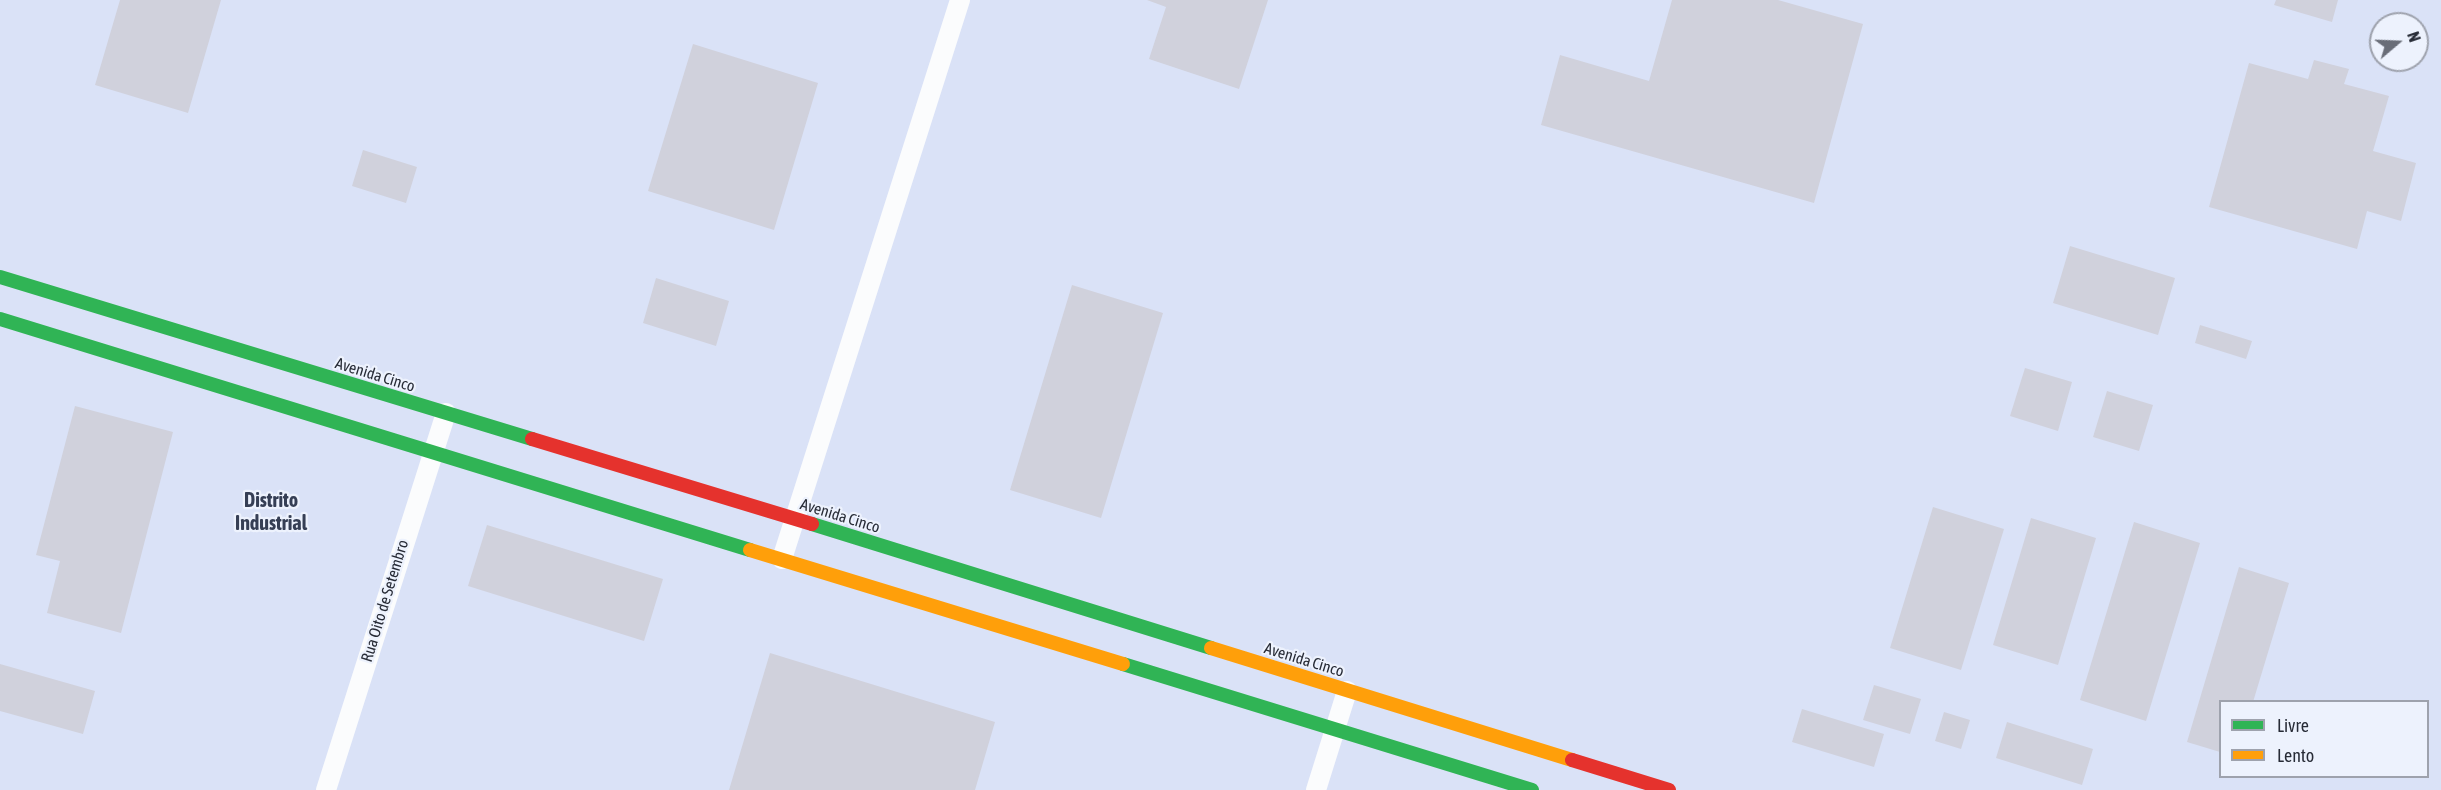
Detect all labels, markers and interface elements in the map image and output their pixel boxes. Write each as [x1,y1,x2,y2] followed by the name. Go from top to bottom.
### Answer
[2369,12,2429,72] north arrow
[2404,29,2424,44] text: N
[333,354,417,396] street label: Avenida Cinco
[235,489,307,536] district label: Distrito Industrial
[798,495,882,537] street label: Avenida Cinco
[357,538,413,664] street label: Rua Oito de Setembro
[1262,639,1346,681] street label: Avenida Cinco
[2219,700,2429,778] legend
[2277,715,2309,736] text: Livre
[2277,745,2314,766] text: Lento

